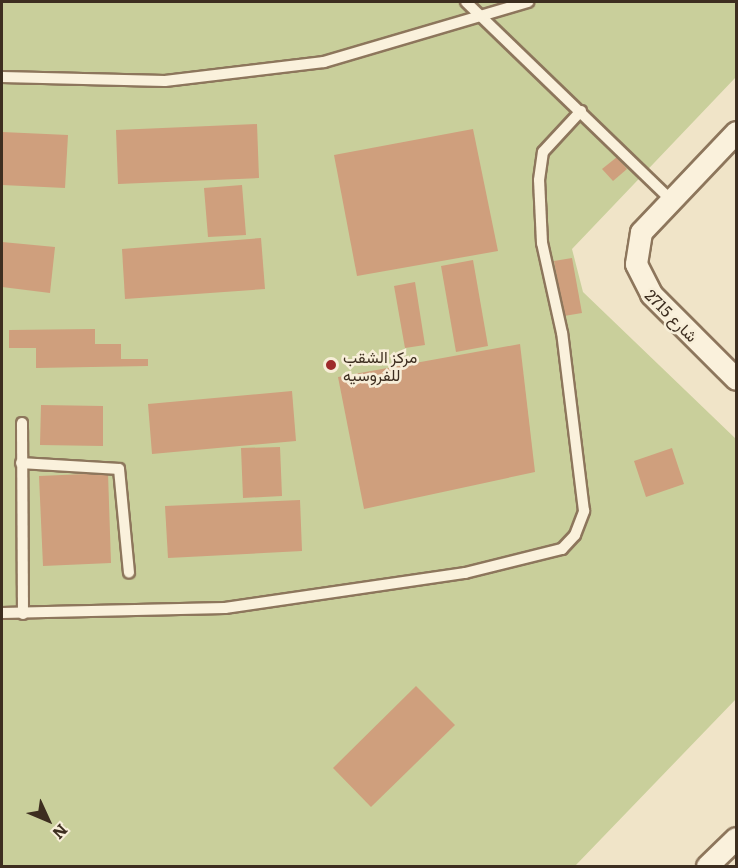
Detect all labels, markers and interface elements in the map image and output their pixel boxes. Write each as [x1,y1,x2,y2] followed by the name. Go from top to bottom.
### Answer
[642,285,702,345] street label: شارع 2715
[343,346,417,384] place label: مركز الشقب للفروسيه
[324,358,338,372] marker: مركز الشقب للفروسيه
[18,790,78,850] north arrow
[48,819,74,846] text: N

